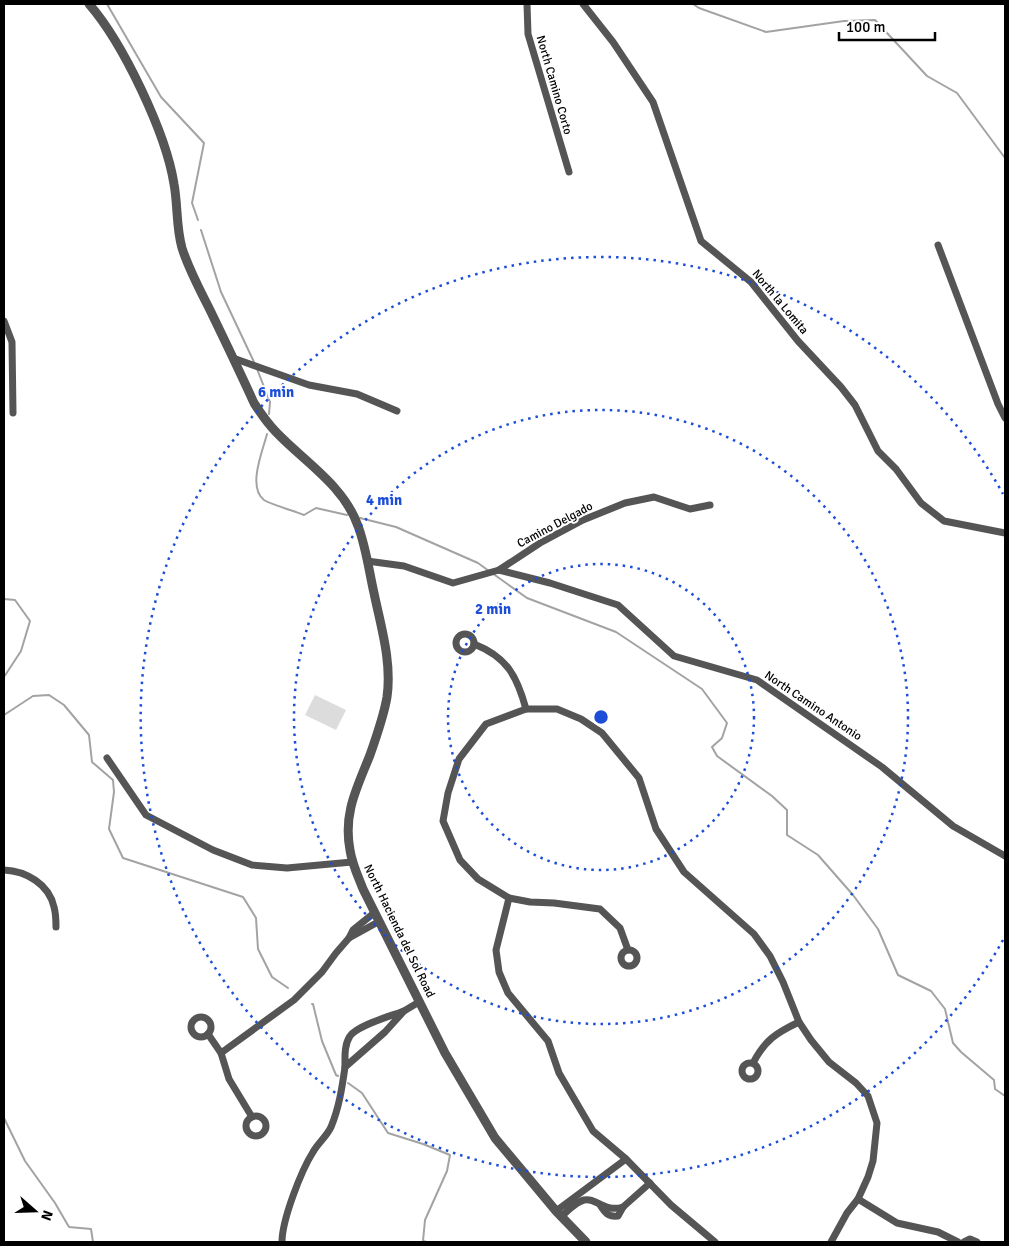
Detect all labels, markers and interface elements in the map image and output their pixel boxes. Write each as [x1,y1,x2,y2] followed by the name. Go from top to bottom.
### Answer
[839,10,935,42] scale bar
[846,18,886,36] text: 100 m
[533,34,575,136] street label: North Camino Corto
[749,267,811,337] street label: North la Lomita
[258,383,294,401] text: 6 min
[366,491,402,509] text: 4 min
[515,499,595,551] street label: Camino Delgado
[475,600,511,618] text: 2 min
[761,668,865,744] street label: North Camino Antonio
[592,708,610,726] centre of rings
[360,862,438,1000] street label: North Hacienda del Sol Road
[10,1186,60,1236] north arrow
[37,1208,56,1223] text: N

